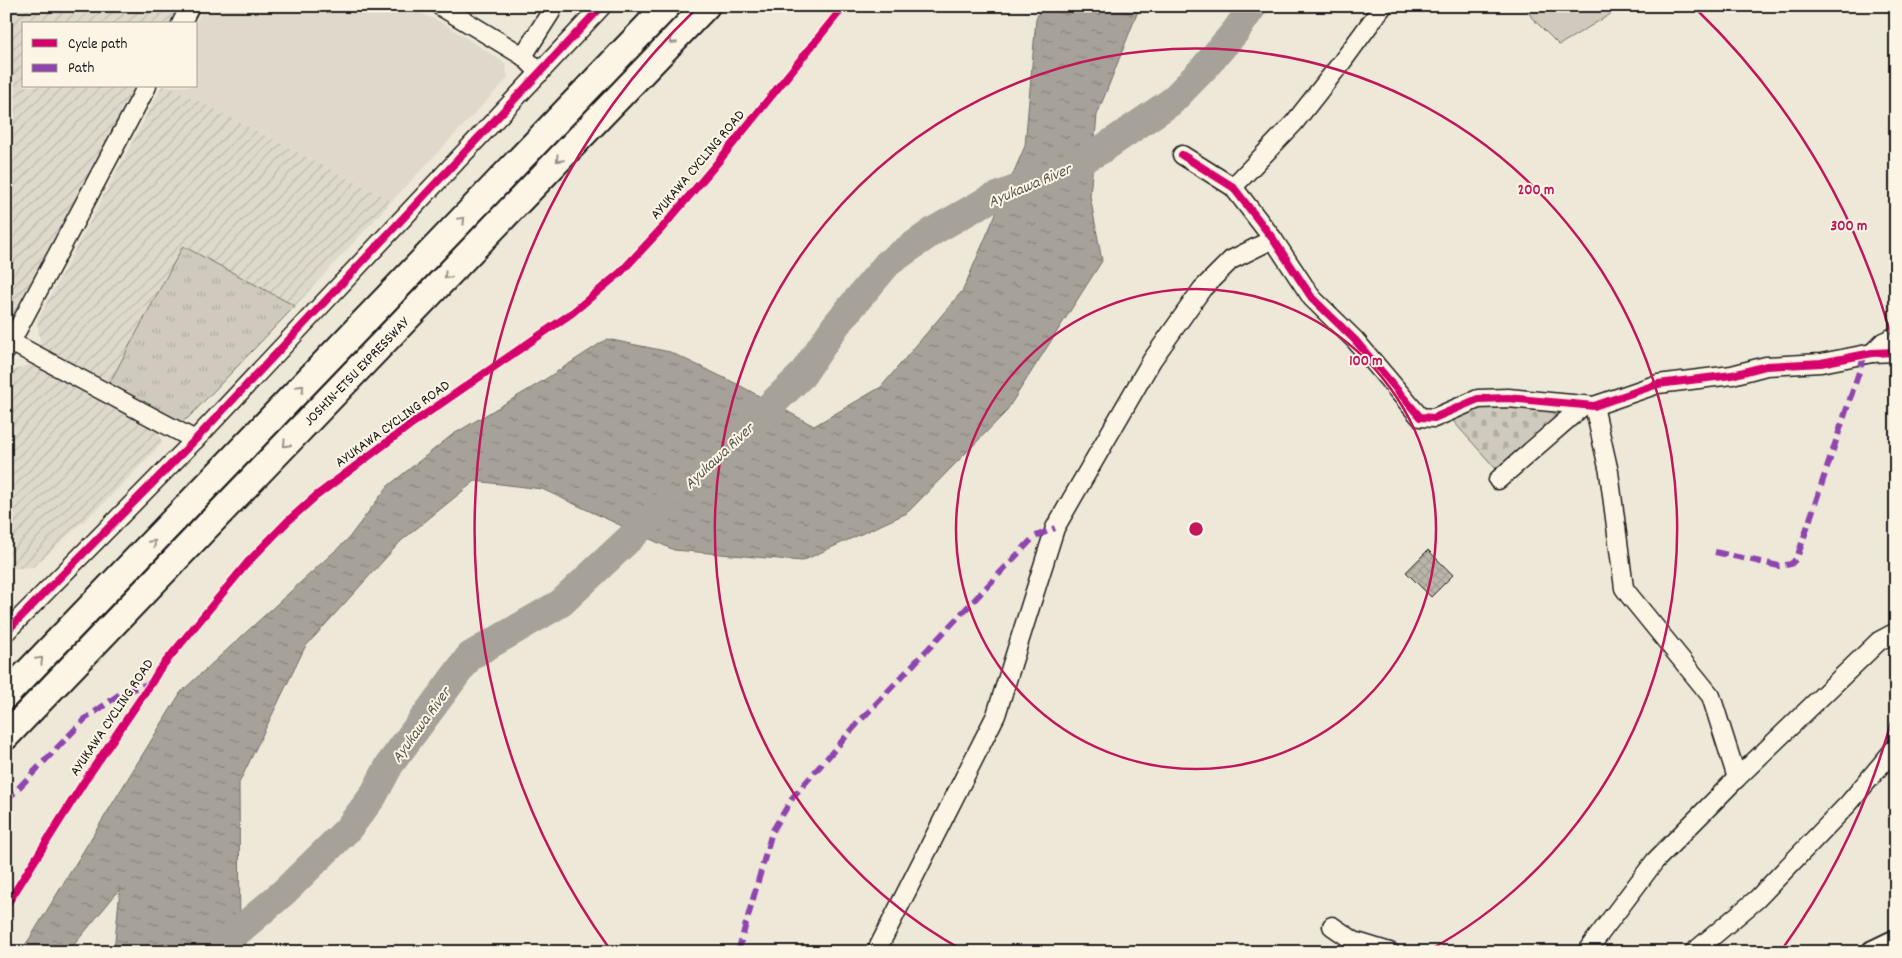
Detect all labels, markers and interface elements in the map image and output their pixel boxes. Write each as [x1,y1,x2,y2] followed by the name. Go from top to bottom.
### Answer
[22,22,198,88] legend
[68,34,128,56] text: Cycle path
[669,36,678,45] one-way arrow
[68,58,94,80] text: Path
[646,105,751,225] street label: AYUKAWA CYCLING ROAD
[556,153,565,162] one-way arrow
[985,158,1077,214] water label: Ayukawa River
[1518,180,1554,202] text: 200 m
[1831,216,1867,238] text: 300 m
[456,217,465,226] one-way arrow
[444,270,453,279] one-way arrow
[299,313,416,432] street label: JOSHIN-ETSU EXPRESSWAY
[1349,351,1383,373] text: 100 m
[331,375,456,474] street label: AYUKAWA CYCLING ROAD
[295,385,304,394] one-way arrow
[680,417,761,495] water label: Ayukawa River
[283,438,292,447] one-way arrow
[1187,520,1205,538] centre of rings
[147,540,156,549] one-way arrow
[65,655,160,781] street label: AYUKAWA CYCLING ROAD
[34,657,43,666] one-way arrow
[387,681,458,768] water label: Ayukawa River

